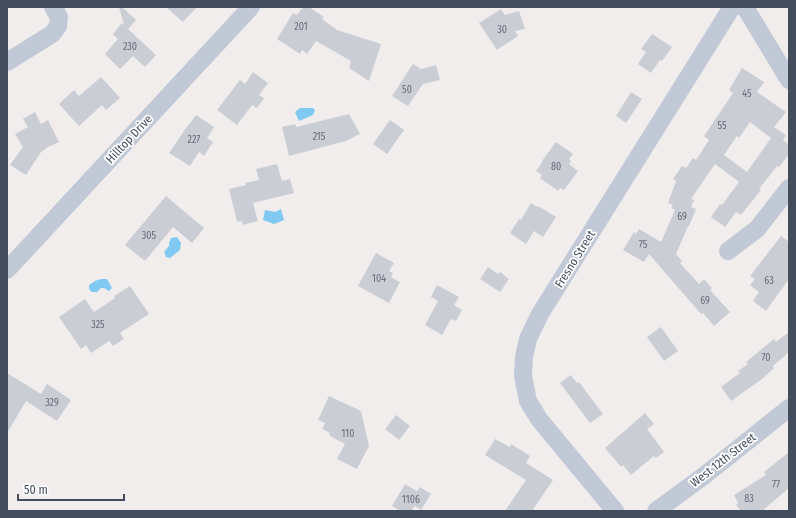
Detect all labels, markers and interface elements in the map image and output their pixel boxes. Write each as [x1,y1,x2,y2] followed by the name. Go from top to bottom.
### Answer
[294,21,308,33] house number: 201
[497,24,507,36] house number: 30
[123,41,137,53] house number: 230
[402,84,412,96] house number: 50
[742,88,752,100] house number: 45
[103,112,155,166] street label: Hilltop Drive
[717,120,727,132] house number: 55
[313,131,326,143] house number: 215
[188,134,200,146] house number: 227
[551,161,561,173] house number: 80
[677,211,687,223] house number: 69
[552,228,598,290] street label: Fresno Street
[142,230,157,242] house number: 305
[639,239,648,251] house number: 75
[372,273,386,285] house number: 104
[764,275,774,287] house number: 63
[700,295,710,307] house number: 69
[91,319,105,331] house number: 325
[761,352,771,364] house number: 70
[45,397,59,409] house number: 329
[342,428,354,440] house number: 110
[687,430,759,490] street label: West 12th Street
[18,476,124,502] scale bar
[772,479,780,491] house number: 77
[24,483,48,497] text: 50 m
[744,493,754,505] house number: 83
[402,494,420,506] house number: 1106

